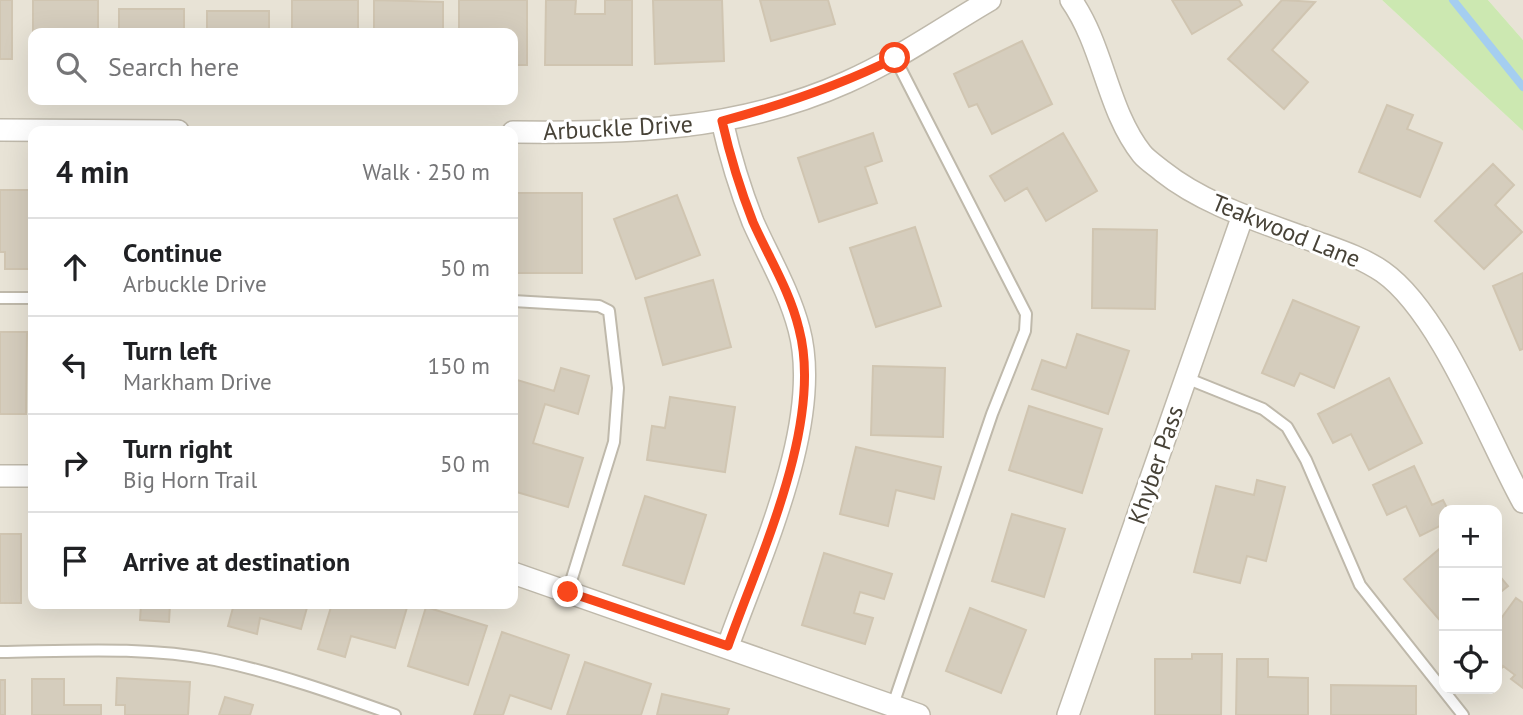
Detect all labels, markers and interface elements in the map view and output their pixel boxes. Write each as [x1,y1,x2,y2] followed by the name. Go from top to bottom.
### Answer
[28,28,518,105] search box
[879,42,910,73] route start
[52,48,90,86] icon: search
[108,50,239,83] text: Search here
[542,108,694,147] street label: Arbuckle Drive
[56,152,129,191] text: 4 min
[363,157,490,186] text: Walk · 250 m
[1207,187,1365,274] street label: Teakwood Lane
[123,236,222,269] text: Continue
[56,248,94,286] icon: ahead
[440,253,490,282] text: 50 m
[123,269,267,298] text: Arbuckle Drive
[123,334,217,367] text: Turn left
[56,346,94,384] icon: left
[428,351,490,380] text: 150 m
[123,367,272,396] text: Markham Drive
[1121,401,1190,528] street label: Khyber Pass
[123,432,232,465] text: Turn right
[56,444,94,482] icon: right
[440,449,490,478] text: 50 m
[123,465,257,494] text: Big Horn Trail
[1439,505,1502,694] map controls
[1439,505,1502,568] button: +
[56,542,94,580] icon: arrive
[123,545,350,578] text: Arrive at destination
[1439,568,1502,631] button: −
[552,576,583,607] route end
[1439,631,1502,694] button: locate

